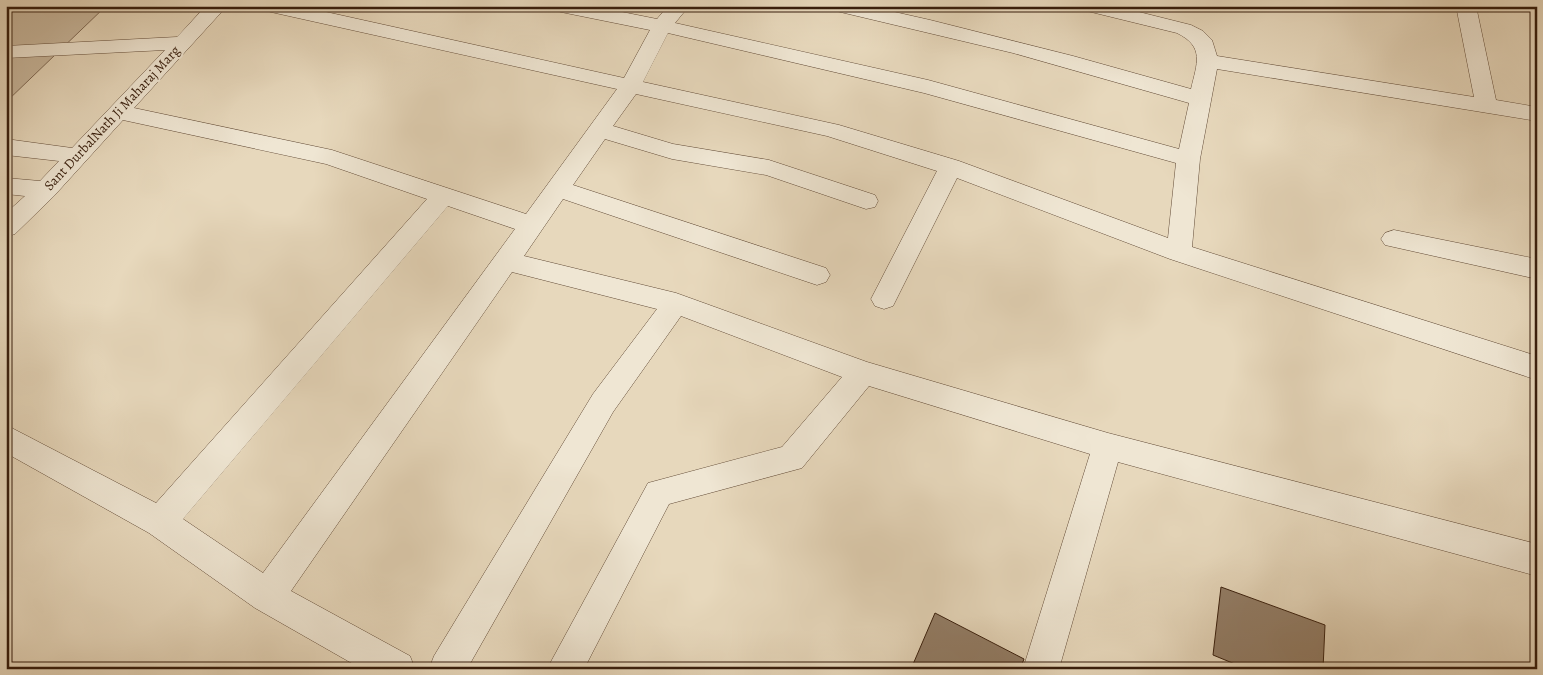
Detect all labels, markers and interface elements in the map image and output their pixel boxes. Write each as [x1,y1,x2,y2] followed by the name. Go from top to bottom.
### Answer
[40,41,184,195] street label: Sant DurbalNath Ji Maharaj Marg

